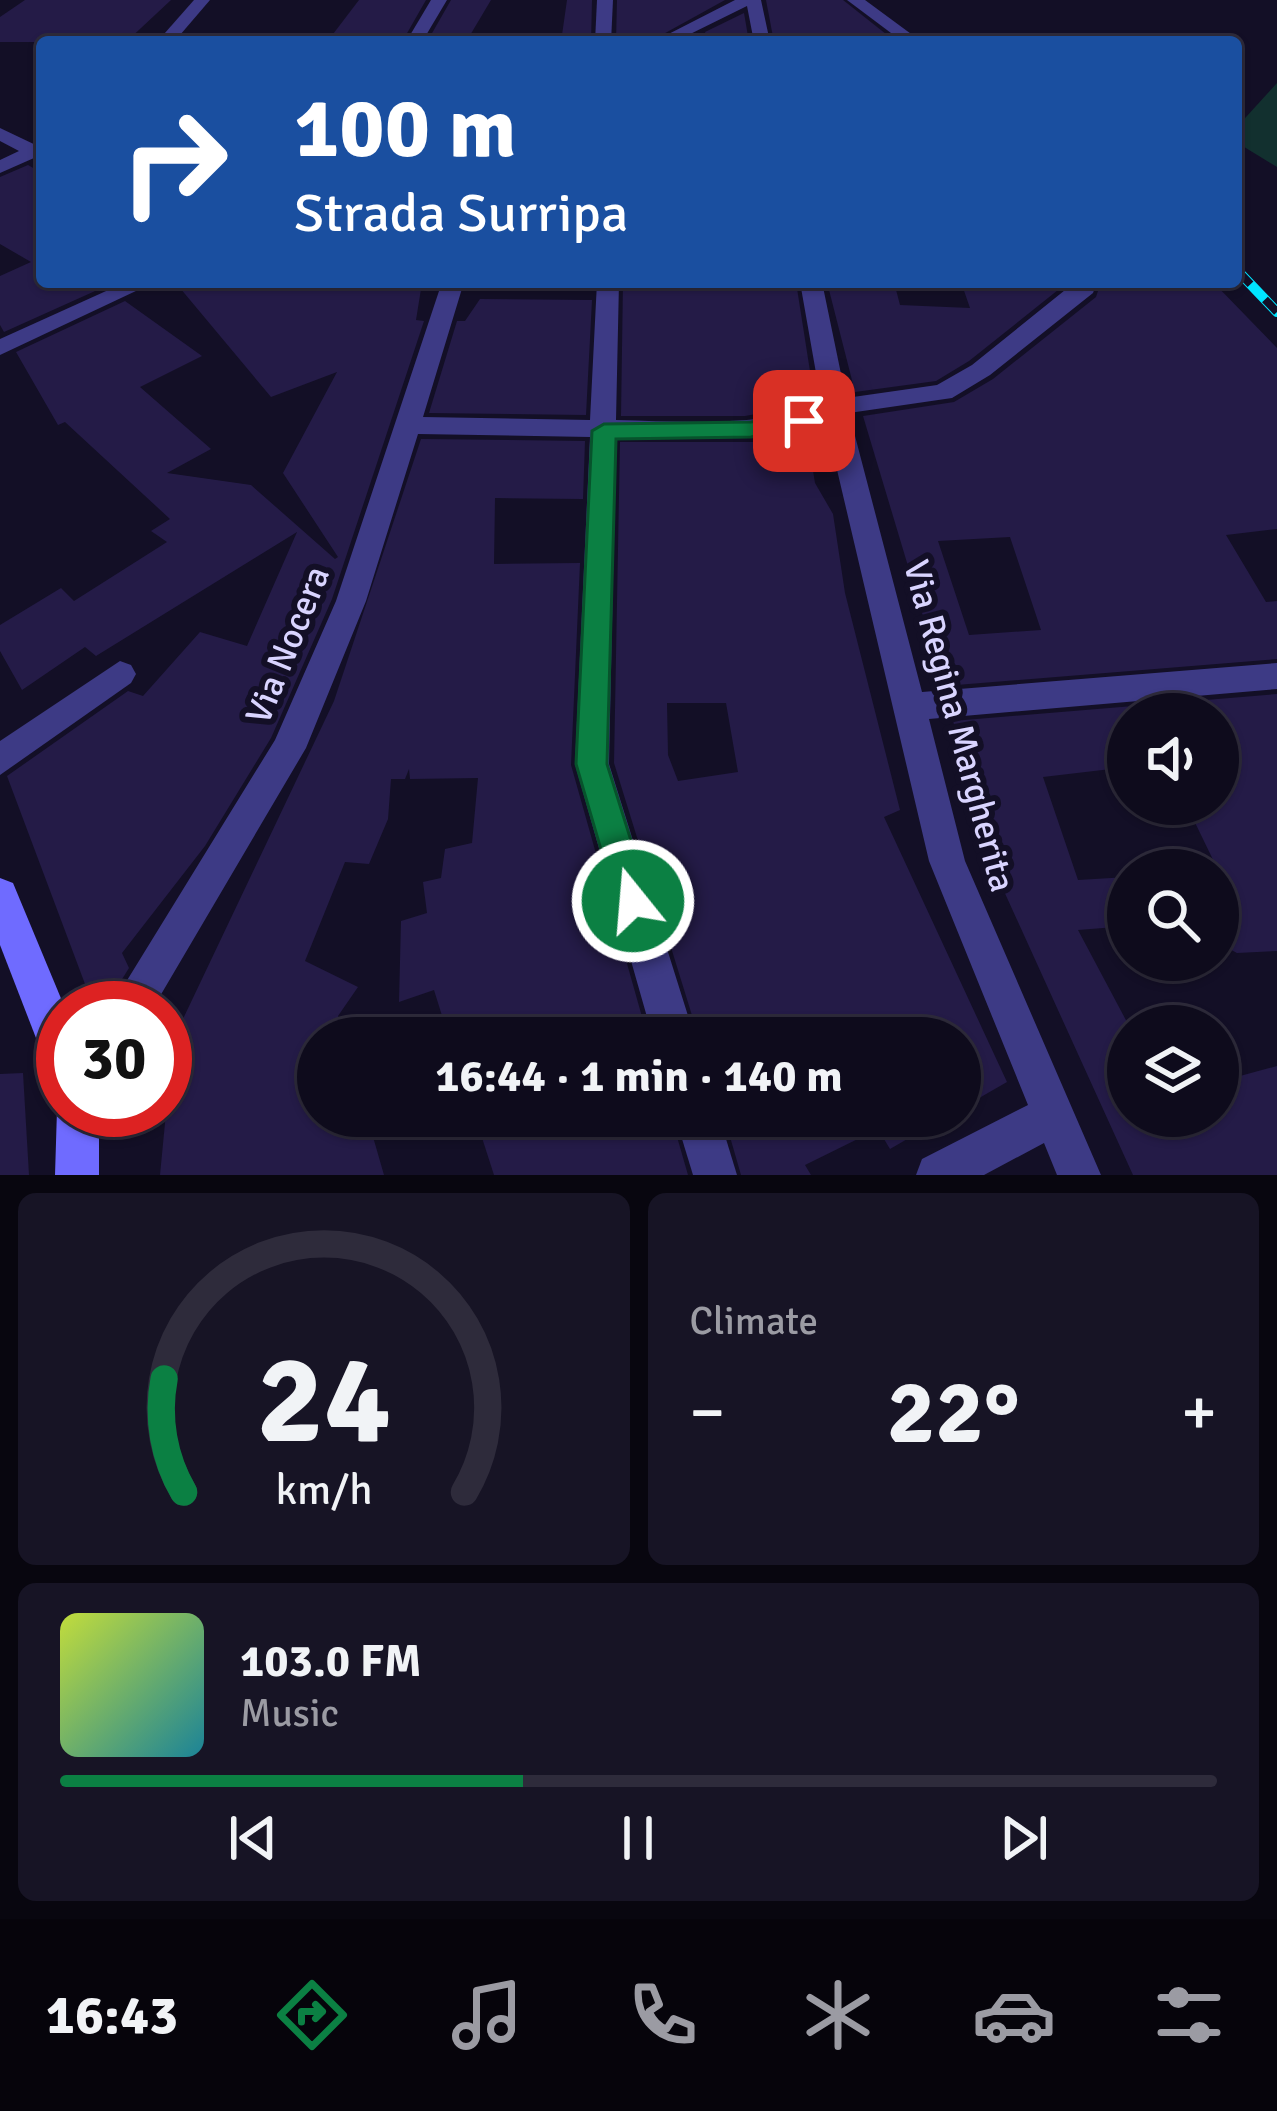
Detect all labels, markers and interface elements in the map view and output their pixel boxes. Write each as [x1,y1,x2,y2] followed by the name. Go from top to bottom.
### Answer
[294,77,516,181] text: 100 m
[96,84,252,240] icon: right
[294,180,628,247] text: Strada Surripa
[753,370,855,472] pin
[771,388,837,454] icon: arrive
[893,555,1025,897] street label: Via Regina Margherita
[236,560,340,730] street label: Via Nocera
[1107,693,1239,1137] map controls
[1107,693,1239,825] button: sound
[570,838,696,964] position arrow
[1107,849,1239,981] button: search
[36,981,192,1137] speed limit sign: 30
[1107,1005,1239,1137] button: layers
[435,1049,843,1104] text: 16:44 · 1 min · 140 m
[690,1297,818,1345] text: Climate
[256,1324,391,1477] text: 24
[887,1357,1020,1468] text: 22°
[690,1372,725,1453] text: −
[1181,1372,1217,1453] text: +
[275,1464,372,1517] text: km/h
[240,1634,422,1689] text: 103.0 FM
[240,1689,339,1737] text: Music
[220,1805,286,1871] icon: previous
[605,1805,671,1871] icon: pause
[991,1805,1057,1871] icon: next
[270,1973,354,2057] icon: directions
[445,1973,529,2057] icon: music
[621,1973,705,2057] icon: phone
[796,1973,880,2057] icon: climate
[972,1973,1056,2057] icon: car
[1147,1973,1231,2057] icon: filters
[46,1982,178,2049] text: 16:43

